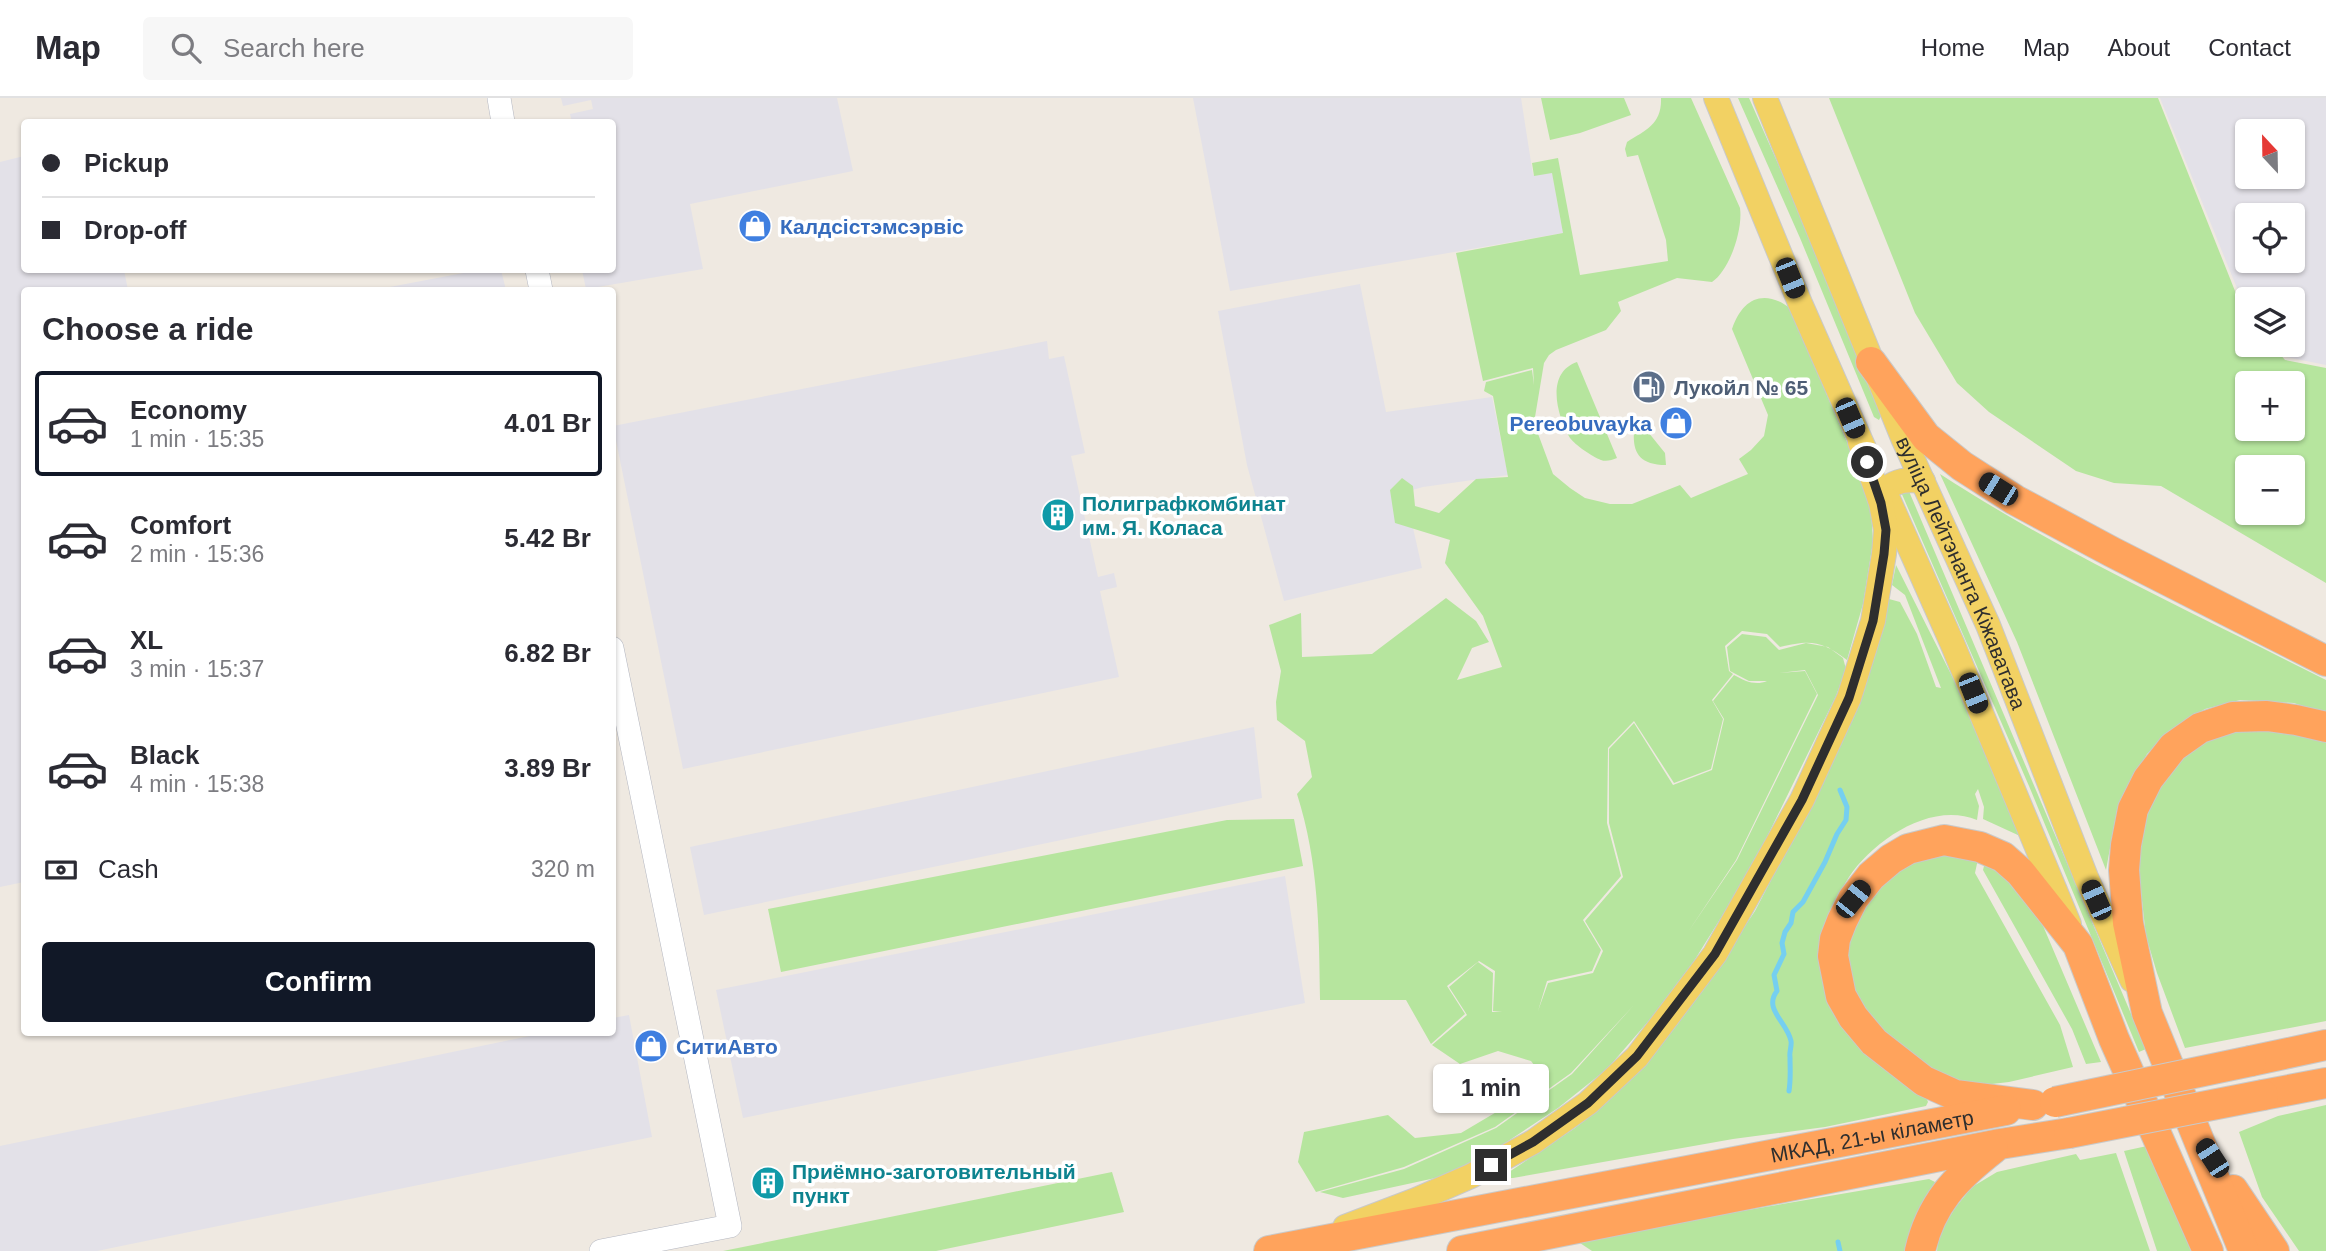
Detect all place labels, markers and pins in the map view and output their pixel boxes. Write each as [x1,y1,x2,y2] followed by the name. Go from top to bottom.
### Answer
[736,207,774,245] shop icon: Калдсістэмсэрвіс
[780,215,964,238] place label: Калдсістэмсэрвіс
[1630,368,1668,406] fuel station icon: Лукойл № 65
[1674,376,1808,399] place label: Лукойл № 65
[1657,404,1695,442] shop icon: Pereobuvayka
[1510,412,1652,435] place label: Pereobuvayka
[1082,492,1286,539] place label: Полиграфкомбинат им. Я. Коласа
[1039,496,1077,534] building icon: Полиграфкомбинат им. Я. Коласа
[632,1027,670,1065] shop icon: СитиАвто
[676,1035,778,1058] place label: СитиАвто
[792,1160,1076,1207] place label: Приёмно-заготовительный пункт
[749,1164,787,1202] building icon: Приёмно-заготовительный пункт

